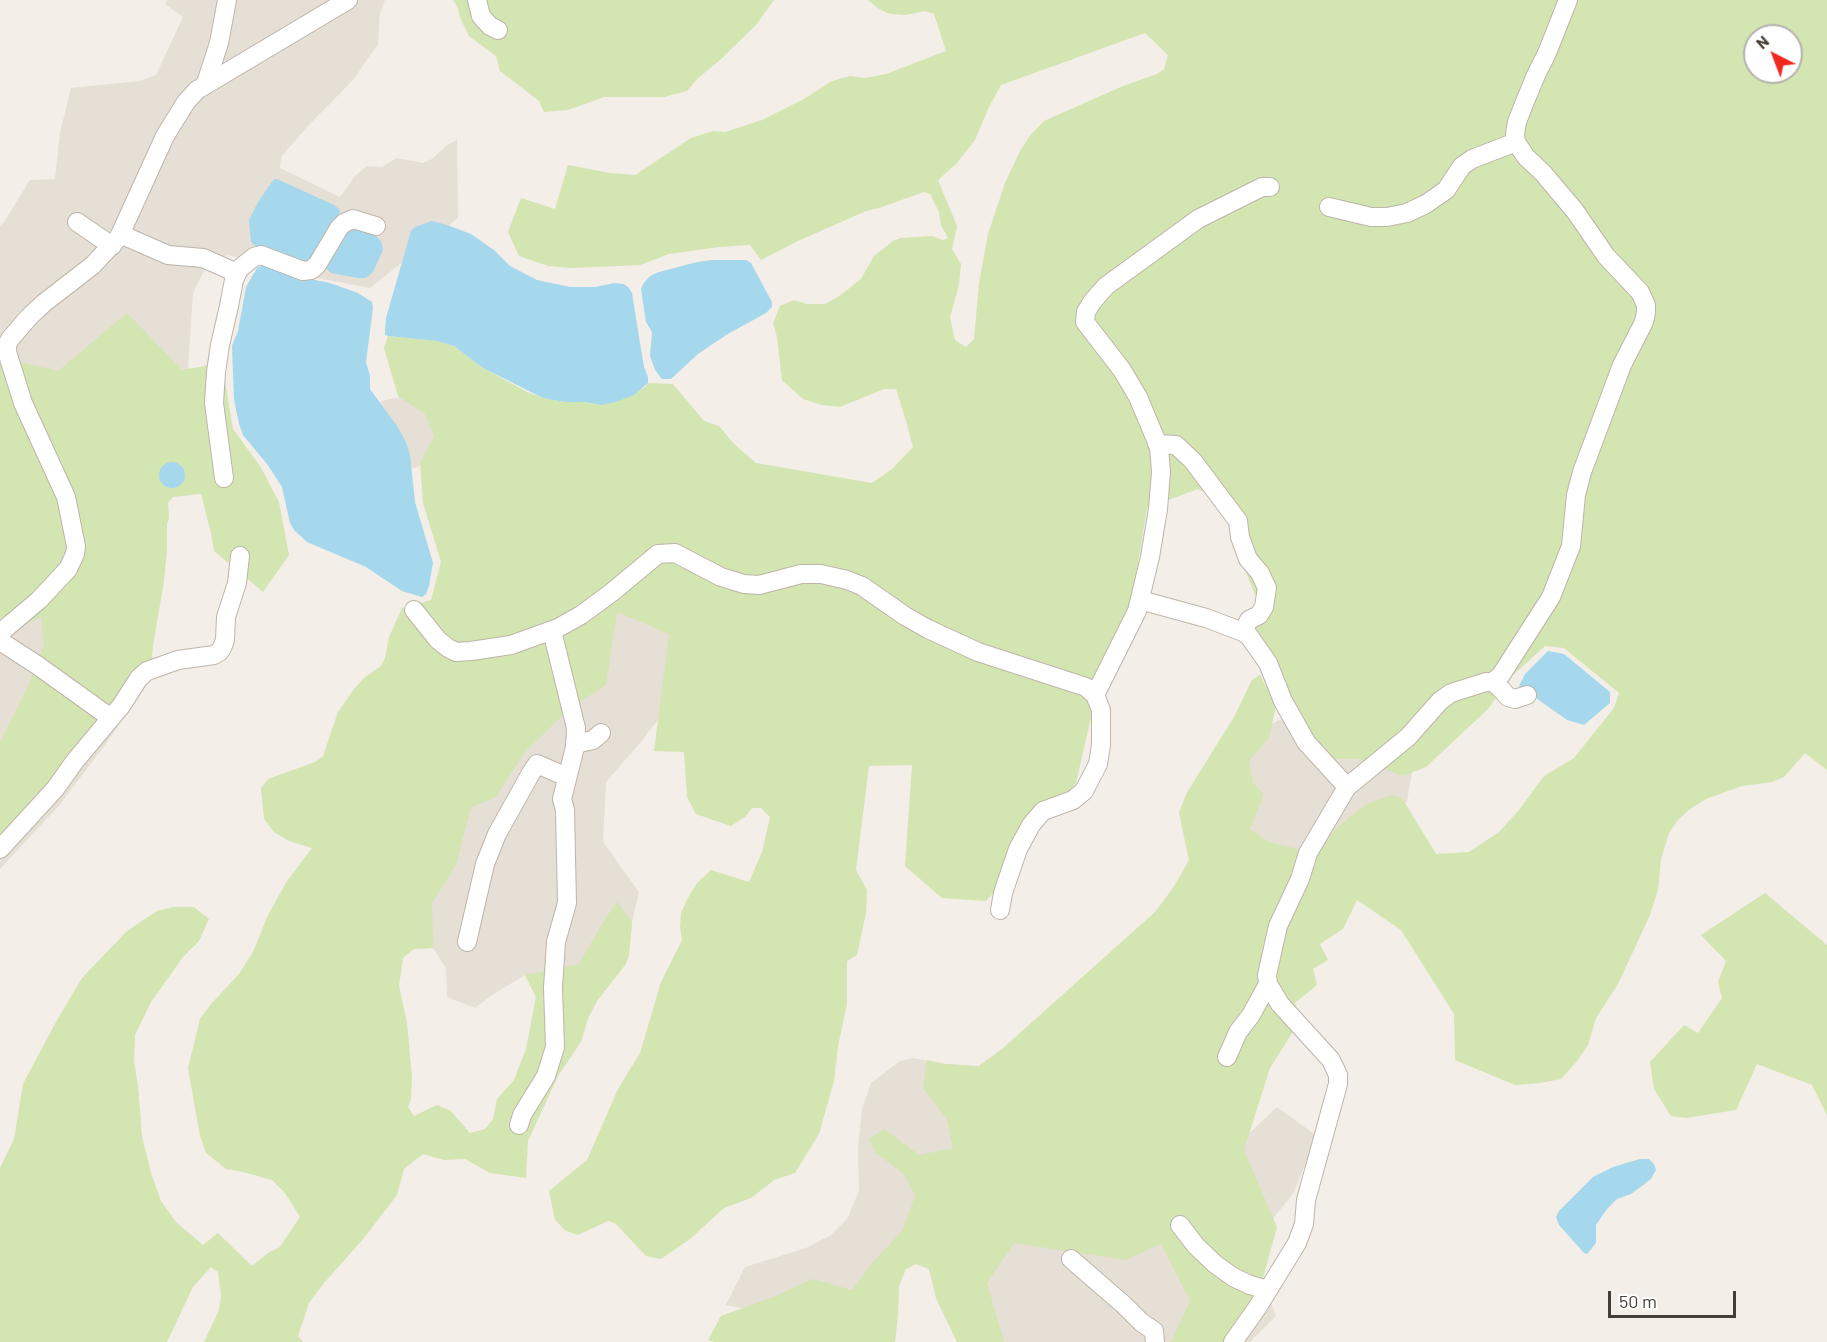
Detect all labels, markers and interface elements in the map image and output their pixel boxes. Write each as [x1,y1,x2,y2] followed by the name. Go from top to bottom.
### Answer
[1743,24,1803,84] north arrow
[1752,31,1772,52] text: N
[1611,1279,1738,1317] scale bar
[1619,1290,1657,1312] text: 50 m

